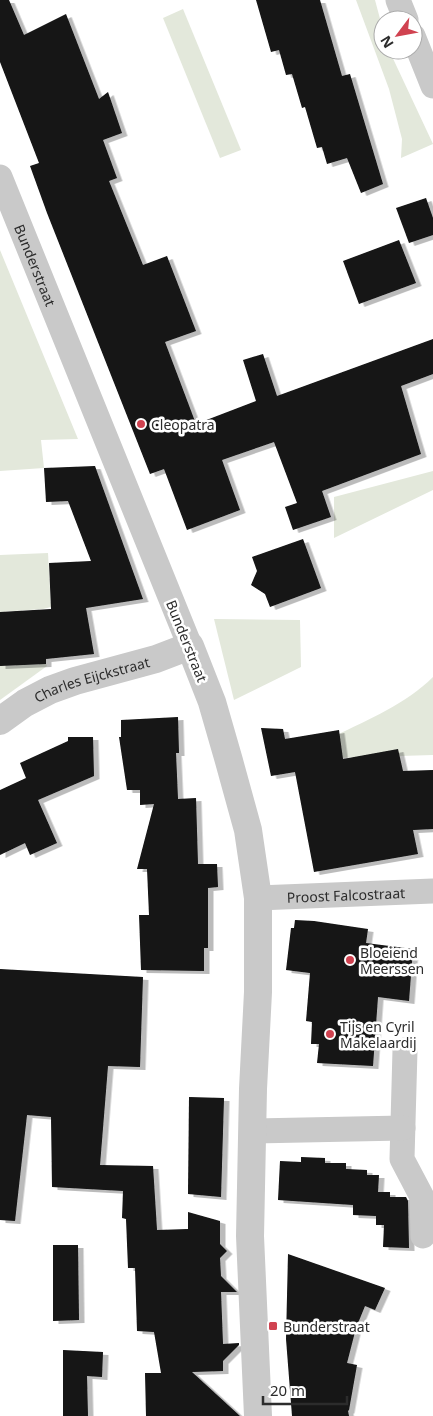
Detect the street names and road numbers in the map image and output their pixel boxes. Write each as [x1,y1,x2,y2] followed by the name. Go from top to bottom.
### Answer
[11,221,61,309] street label: Bunderstraat
[162,597,212,685] street label: Bunderstraat
[30,652,151,706] street label: Charles Eijckstraat
[286,883,405,906] street label: Proost Falcostraat

